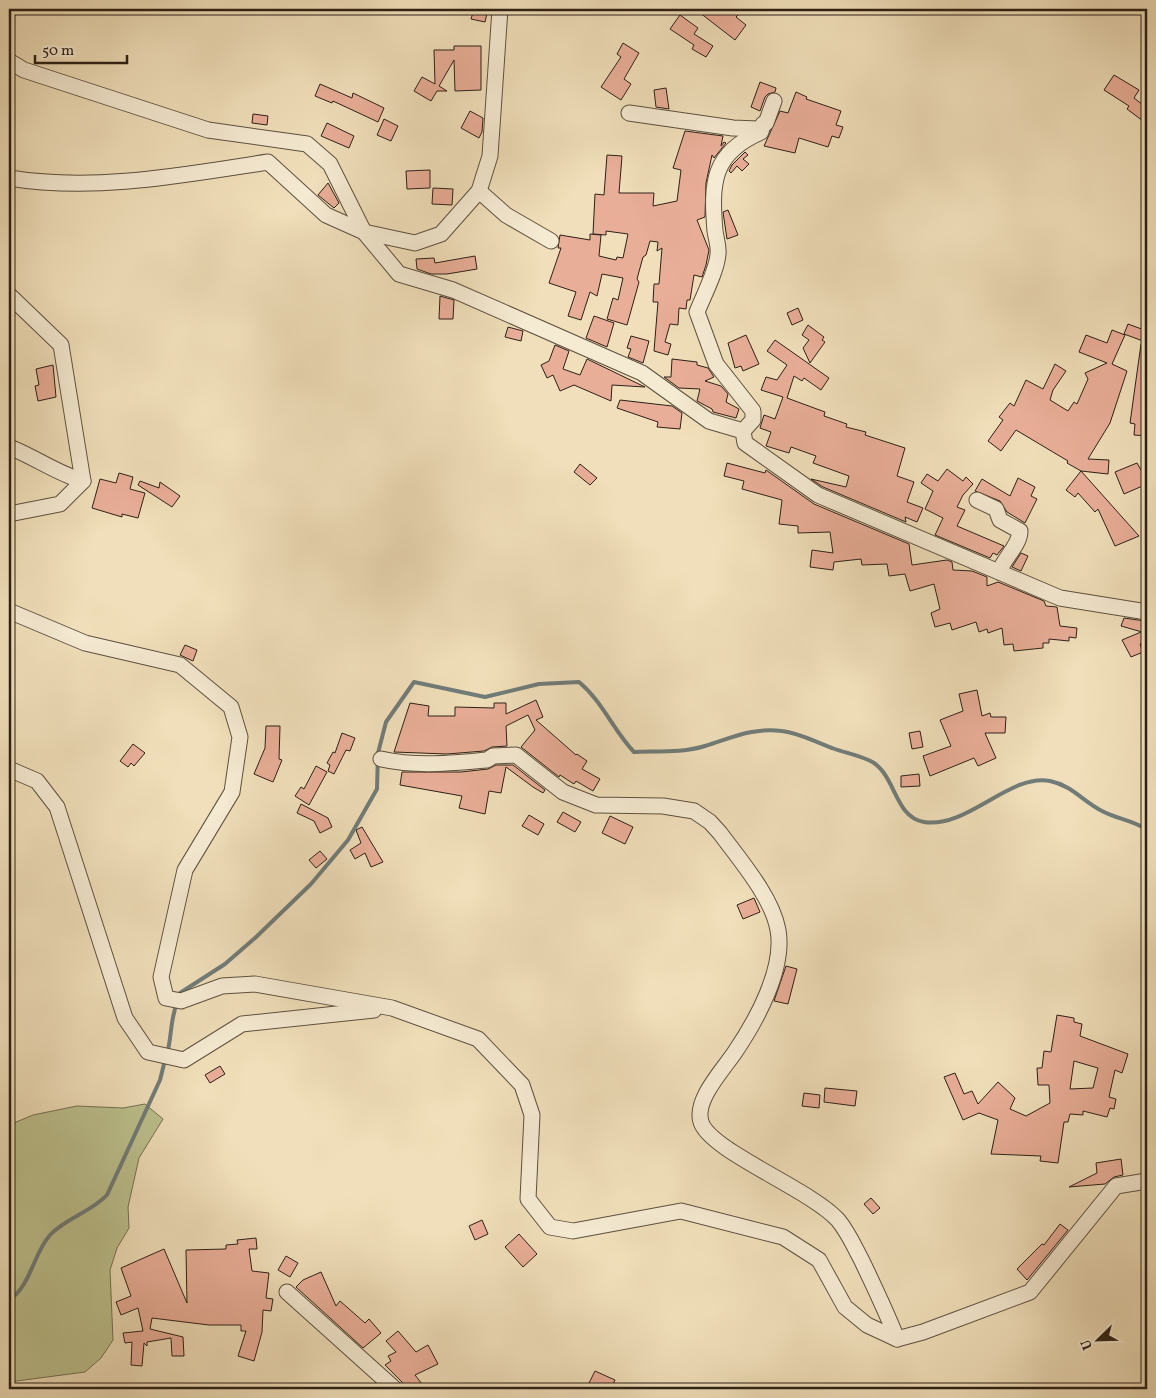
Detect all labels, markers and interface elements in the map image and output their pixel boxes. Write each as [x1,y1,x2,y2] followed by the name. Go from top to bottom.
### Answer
[35,32,128,64] scale bar
[42,41,74,62] text: 50 m
[1074,1316,1124,1366] north arrow
[1077,1336,1098,1353] text: U

